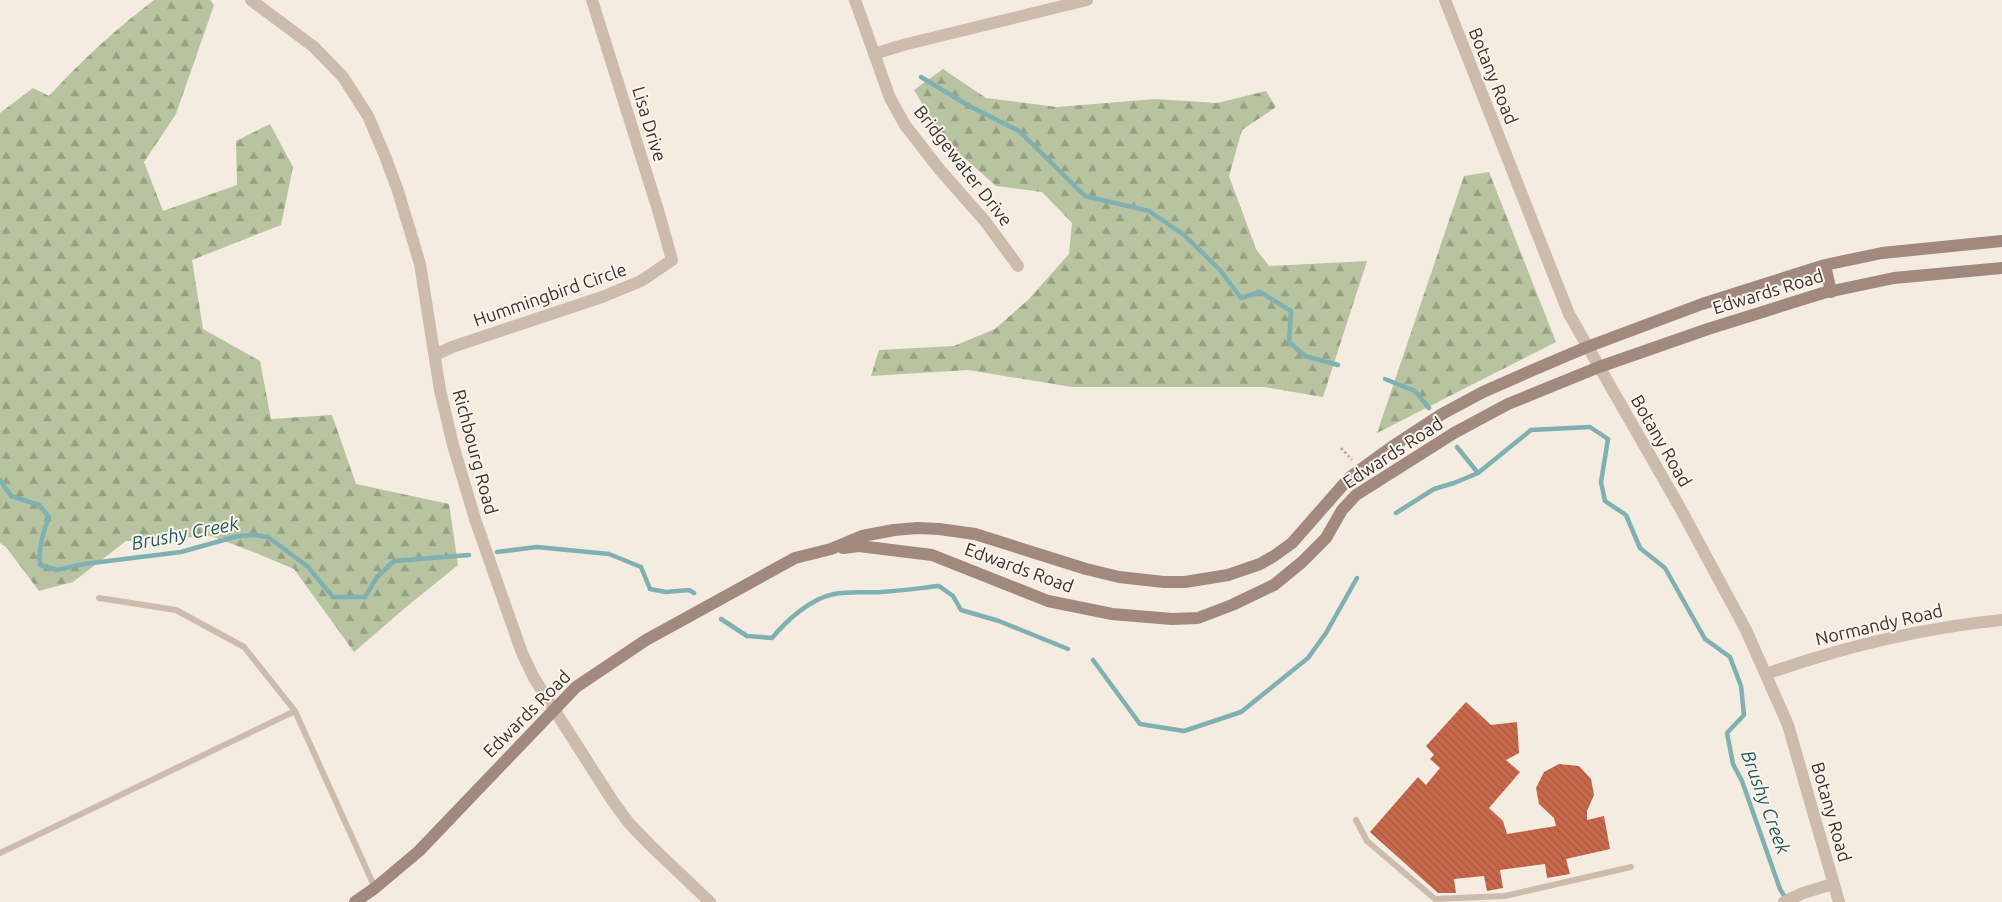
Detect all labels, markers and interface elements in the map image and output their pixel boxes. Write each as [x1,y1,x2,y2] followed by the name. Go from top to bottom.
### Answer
[1465,24,1522,127] street label: Botany Road
[629,84,671,164] street label: Lisa Drive
[911,101,1017,230] street label: Bridgewater Drive
[471,258,629,330] street label: Hummingbird Circle
[1710,265,1825,317] street label: Edwards Road
[450,387,502,516] street label: Richbourg Road
[1628,391,1696,490] street label: Botany Road
[1339,413,1446,492] street label: Edwards Road
[129,512,241,554] water label: Brushy Creek
[962,538,1077,596] street label: Edwards Road
[1813,600,1944,648] street label: Normandy Road
[479,666,574,761] street label: Edwards Road
[1737,747,1795,857] water label: Brushy Creek
[1808,760,1856,864] street label: Botany Road

